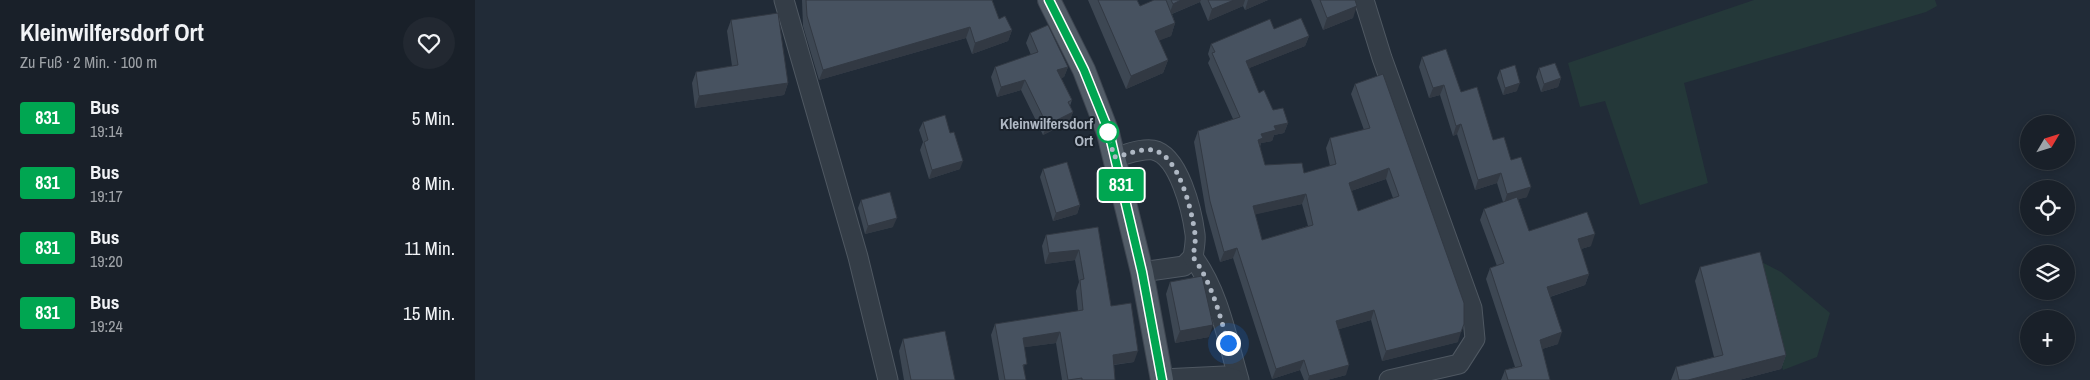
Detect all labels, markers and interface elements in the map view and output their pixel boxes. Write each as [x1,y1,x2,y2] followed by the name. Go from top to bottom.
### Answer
[20,16,204,48] text: Kleinwilfersdorf Ort
[403,17,455,69] button: heart
[20,51,157,73] text: Zu Fuß · 2 Min. · 100 m
[90,94,119,120] text: Bus
[35,105,60,130] text: 831
[412,105,455,131] text: 5 Min.
[1000,113,1094,151] place label: Kleinwilfersdorf Ort
[2020,115,2075,170] north arrow
[2020,115,2075,365] map controls
[90,120,123,142] text: 19:14
[1097,121,1119,143] marker: Kleinwilfersdorf Ort
[90,159,119,185] text: Bus
[1092,169,1150,201] line badge: 831
[35,170,60,195] text: 831
[412,170,455,196] text: 8 Min.
[1109,172,1133,197] text: 831
[2020,180,2075,235] button: locate
[90,185,123,207] text: 19:17
[90,224,119,250] text: Bus
[35,235,60,260] text: 831
[404,235,455,261] text: 11 Min.
[2020,245,2075,300] button: layers
[90,250,123,272] text: 19:20
[90,289,119,315] text: Bus
[35,300,60,325] text: 831
[403,300,455,326] text: 15 Min.
[2020,310,2075,365] button: +
[90,315,123,337] text: 19:24
[1216,331,1241,356] your location

